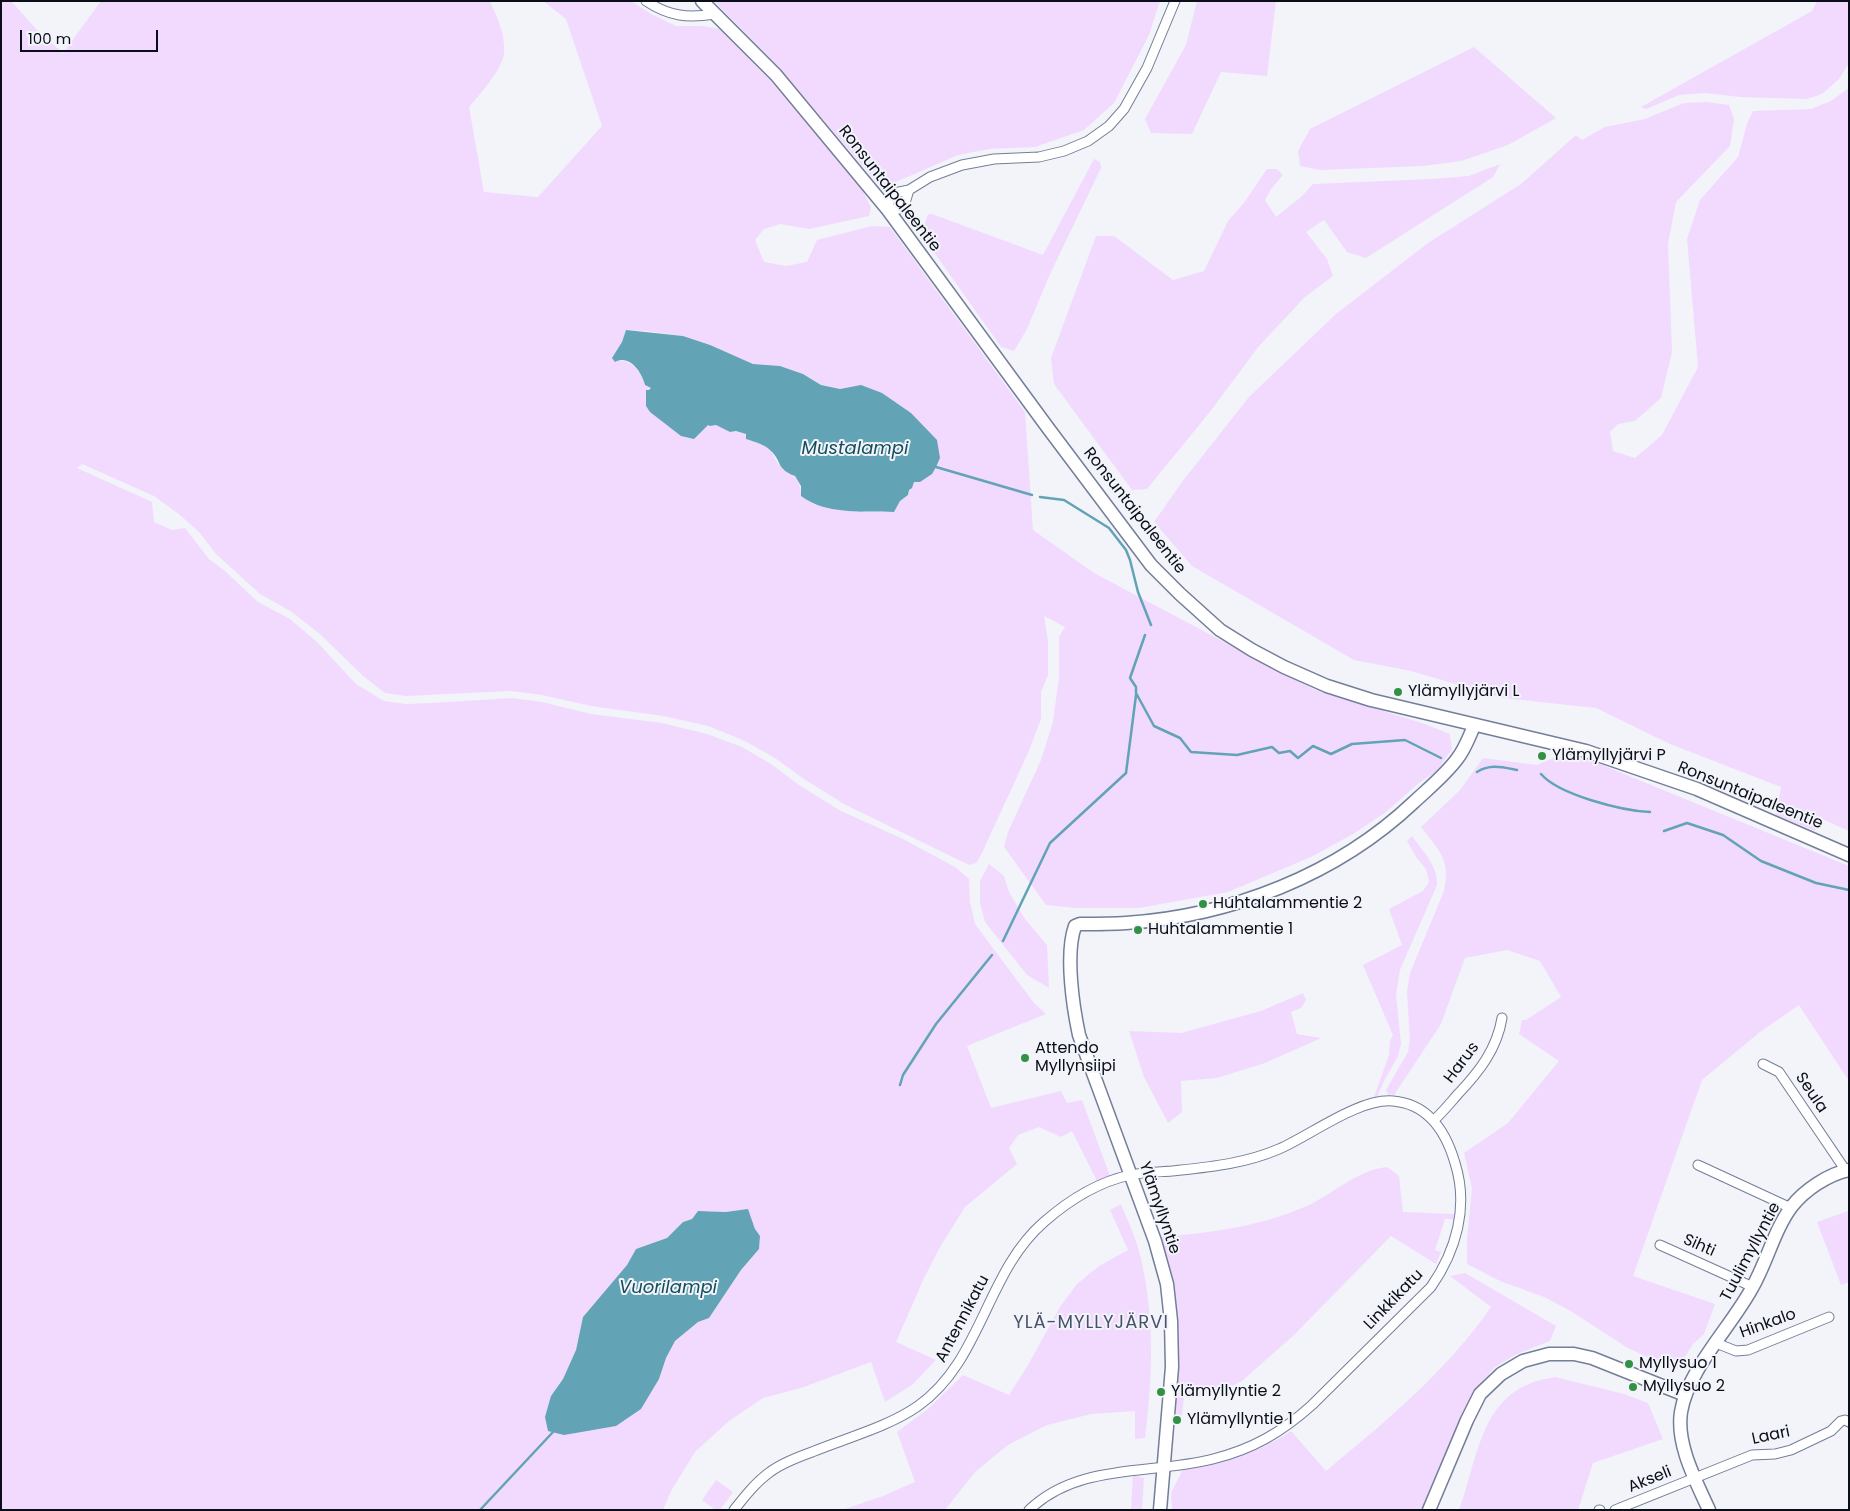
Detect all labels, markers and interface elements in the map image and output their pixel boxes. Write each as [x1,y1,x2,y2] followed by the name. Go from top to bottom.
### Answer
[22,20,160,52] scale bar
[28,28,71,49] text: 100 m
[834,122,944,256] street label: Ronsuntaipaleentie
[802,438,908,460] water label: Mustalampi
[1079,444,1189,578] street label: Ronsuntaipaleentie
[1408,682,1519,702] place label: Ylämyllyjärvi L
[1392,686,1404,698] marker: Ylämyllyjärvi L
[1552,746,1666,766] place label: Ylämyllyjärvi P
[1536,750,1548,762] marker: Ylämyllyjärvi P
[1675,758,1825,834] street label: Ronsuntaipaleentie
[1213,894,1362,914] place label: Huhtalammentie 2
[1197,898,1209,910] marker: Huhtalammentie 2
[1148,920,1293,940] place label: Huhtalammentie 1
[1132,924,1144,936] marker: Huhtalammentie 1
[1035,1039,1116,1077] place label: Attendo Myllynsiipi
[1440,1039,1484,1087] street label: Harus
[1019,1052,1031,1064] marker: Attendo Myllynsiipi
[1791,1069,1831,1117] street label: Seula
[1134,1159,1184,1257] street label: Ylämyllyntie
[1717,1199,1785,1305] street label: Tuulimyllyntie
[1680,1230,1718,1262] street label: Sihti
[1360,1266,1428,1334] street label: Linkkikatu
[932,1272,994,1366] street label: Antennikatu
[619,1277,717,1299] water label: Vuorilampi
[1737,1305,1799,1343] street label: Hinkalo
[1011,1312,1171,1334] district label: YLÄ-MYLLYJÄRVI
[1639,1354,1717,1374] place label: Myllysuo 1
[1623,1358,1635,1370] marker: Myllysuo 1
[1643,1377,1725,1397] place label: Myllysuo 2
[1627,1381,1639,1393] marker: Myllysuo 2
[1171,1382,1281,1402] place label: Ylämyllyntie 2
[1155,1386,1167,1398] marker: Ylämyllyntie 2
[1187,1410,1293,1430] place label: Ylämyllyntie 1
[1171,1414,1183,1426] marker: Ylämyllyntie 1
[1750,1423,1792,1449] street label: Laari
[1625,1463,1675,1497] street label: Akseli

